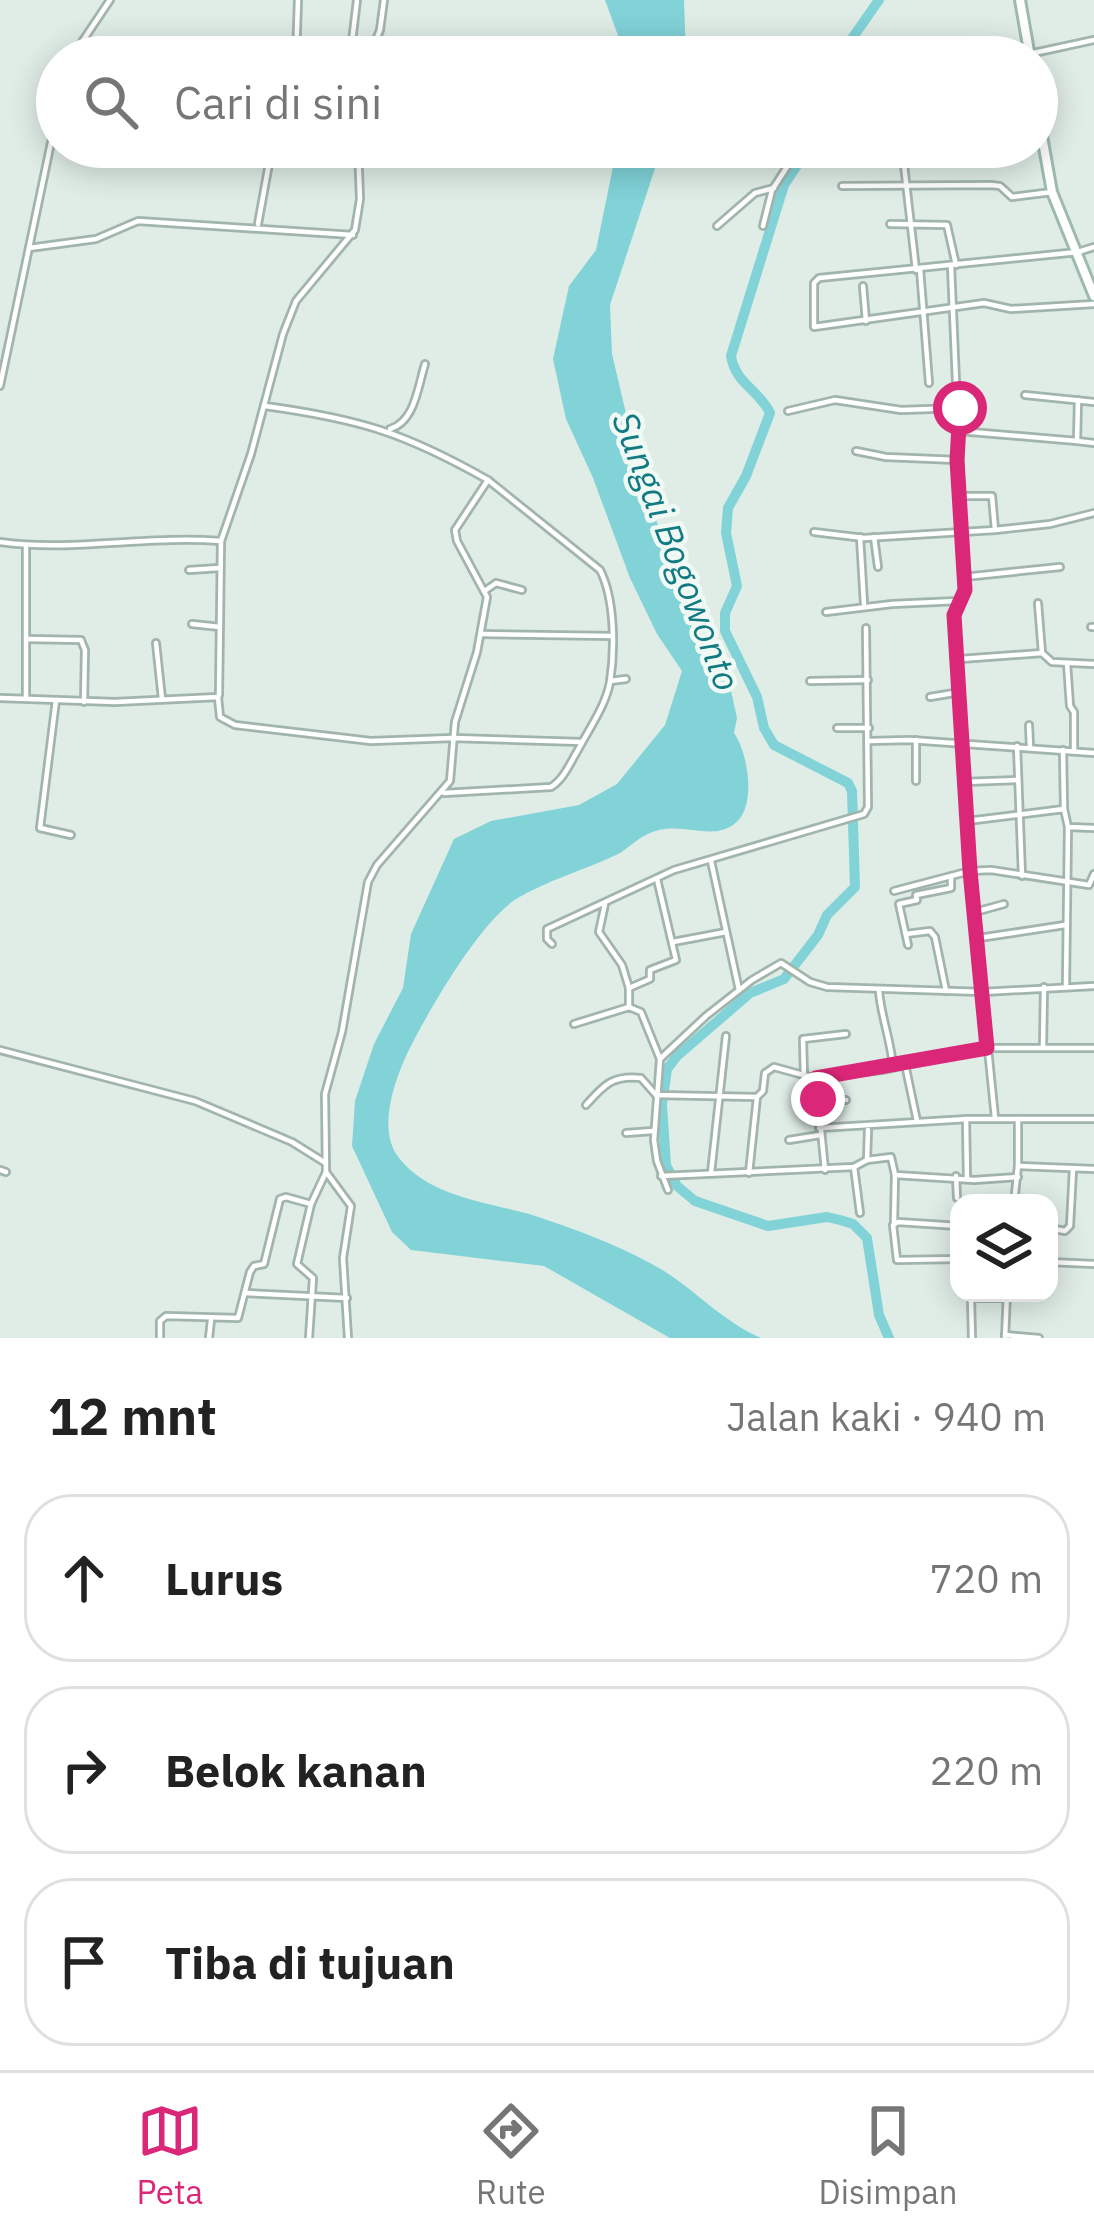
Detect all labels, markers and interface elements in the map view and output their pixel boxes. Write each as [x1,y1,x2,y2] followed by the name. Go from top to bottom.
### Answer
[36,36,1058,168] search box
[78,69,144,135] icon: search
[174,73,382,131] text: Cari di sini
[933,381,987,435] route start
[602,405,752,697] water label: Sungai Bogowonto
[791,1072,845,1126] route end
[950,1194,1058,1302] map controls
[950,1194,1058,1302] button: layers
[48,1383,217,1449] text: 12 mnt
[726,1391,1046,1442] text: Jalan kaki · 940 m
[51,1545,117,1611] icon: ahead
[165,1549,283,1607] text: Lurus
[930,1553,1043,1604] text: 720 m
[51,1737,117,1803] icon: right
[165,1741,427,1799] text: Belok kanan
[930,1745,1043,1796] text: 220 m
[51,1929,117,1995] icon: arrive
[165,1933,455,1991] text: Tiba di tujuan
[136,2098,203,2213] tab: Peta
[476,2098,546,2213] tab: Rute
[818,2098,958,2213] tab: Disimpan

